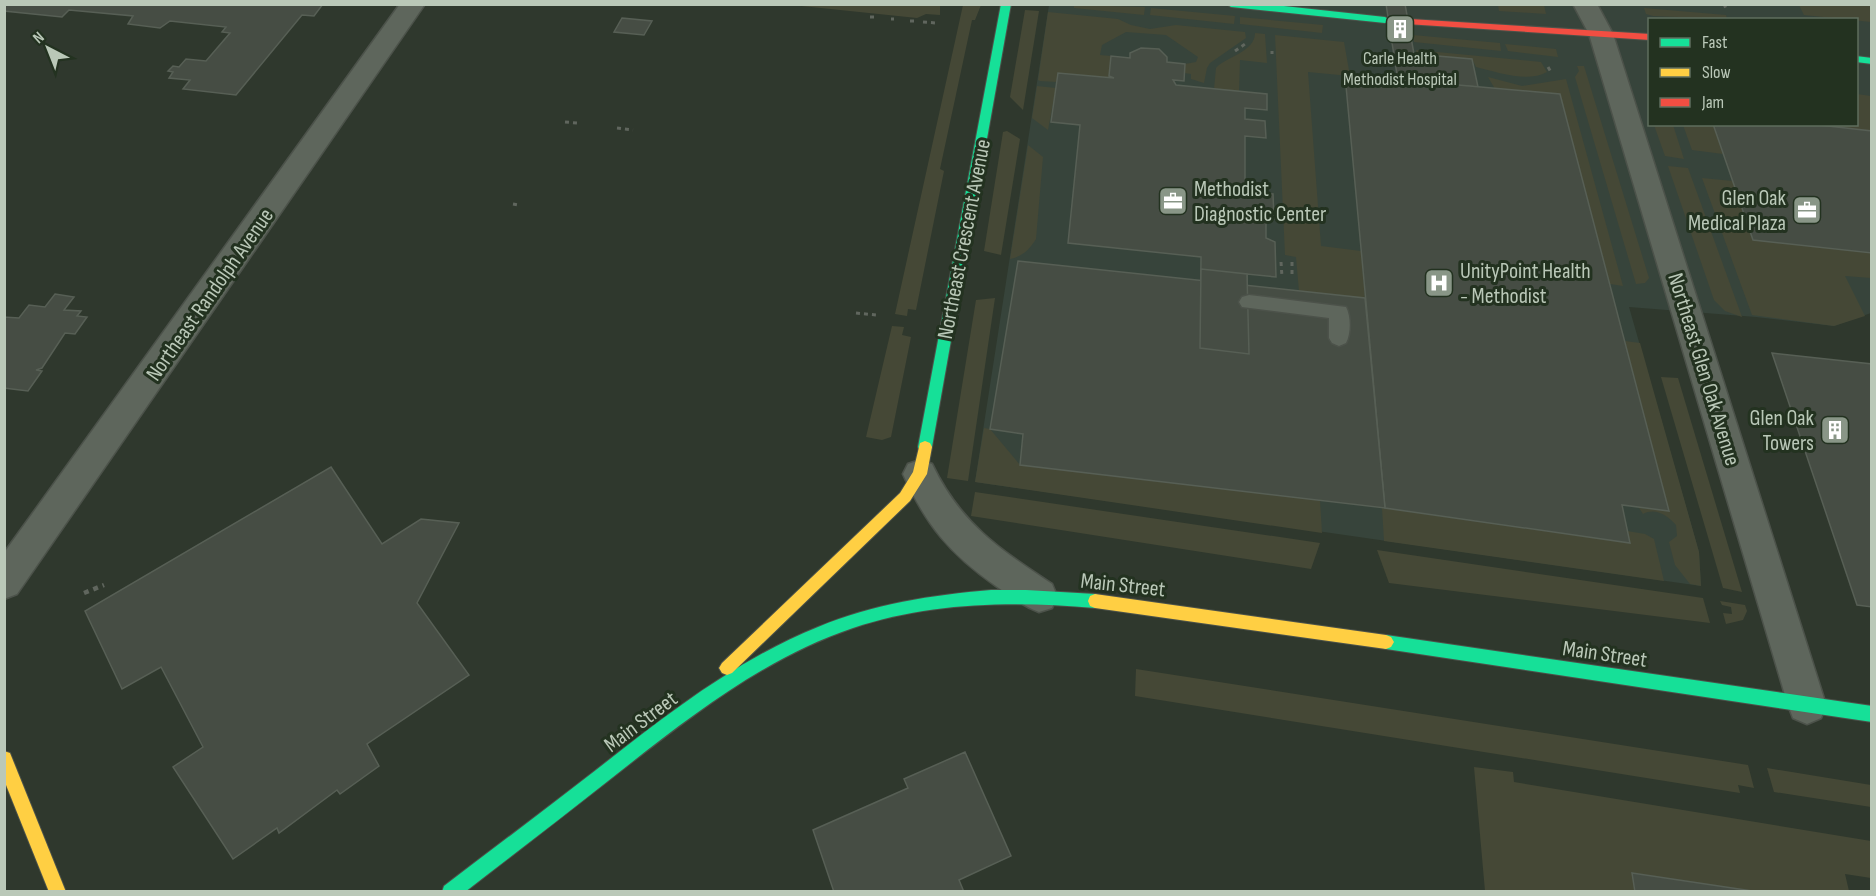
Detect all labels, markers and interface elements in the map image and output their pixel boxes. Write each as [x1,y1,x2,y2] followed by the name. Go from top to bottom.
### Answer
[1384,13,1416,45] building icon: Carle Health Methodist Hospital
[18,18,78,78] north arrow
[1648,18,1858,126] legend
[29,28,48,48] text: N
[1702,32,1728,53] text: Fast
[1343,48,1457,90] place label: Carle Health Methodist Hospital
[1702,62,1731,83] text: Slow
[1701,92,1724,113] text: Jam
[932,137,997,341] street label: Northeast Crescent Avenue
[1194,176,1326,228] place label: Methodist Diagnostic Center
[1157,185,1189,217] office icon: Methodist Diagnostic Center
[1688,185,1787,237] place label: Glen Oak Medical Plaza
[1791,194,1823,226] office icon: Glen Oak Medical Plaza
[141,203,280,386] street label: Northeast Randolph Avenue
[1460,258,1591,310] place label: UnityPoint Health - Methodist
[1423,267,1455,299] hospital icon: UnityPoint Health - Methodist
[1661,270,1746,469] street label: Northeast Glen Oak Avenue
[1750,405,1815,457] place label: Glen Oak Towers
[1819,414,1851,446] building icon: Glen Oak Towers
[1079,568,1167,603] street label: Main Street
[1561,635,1649,674] street label: Main Street
[599,686,683,759] street label: Main Street

